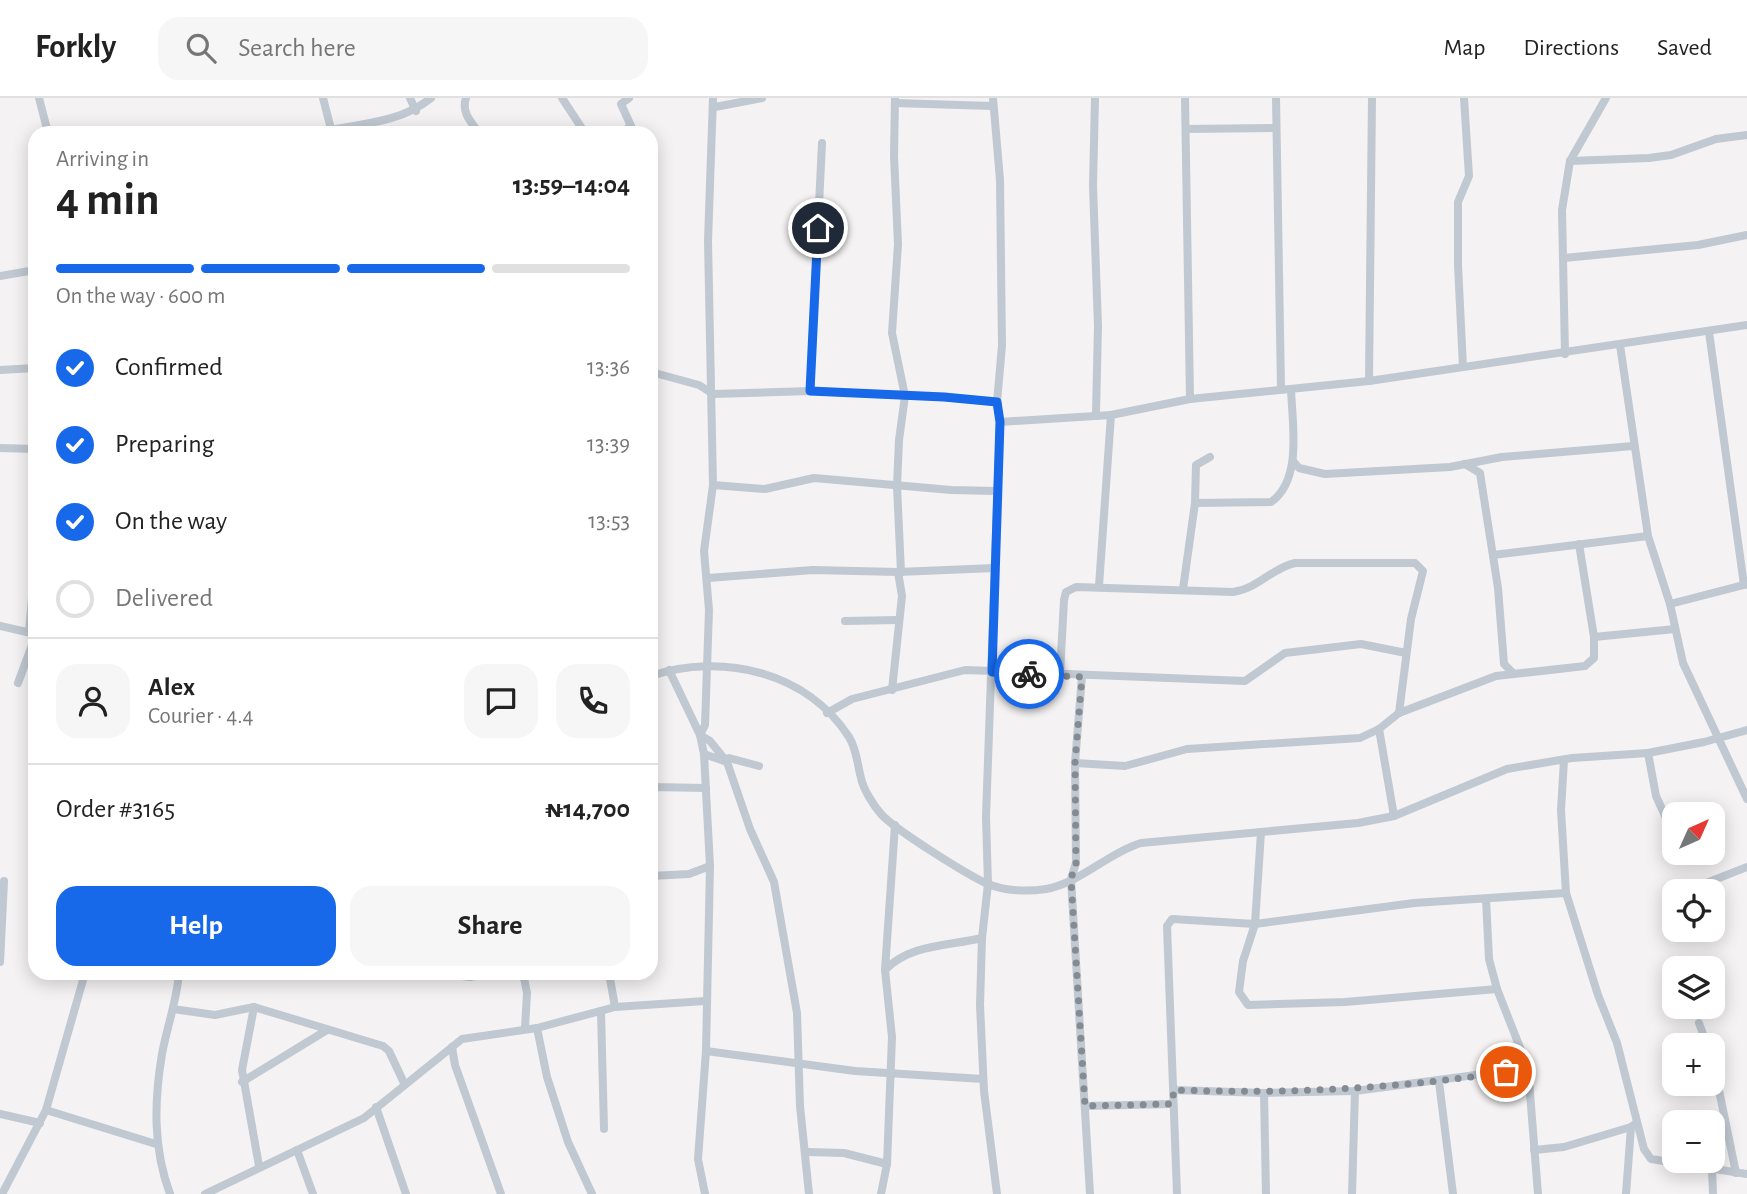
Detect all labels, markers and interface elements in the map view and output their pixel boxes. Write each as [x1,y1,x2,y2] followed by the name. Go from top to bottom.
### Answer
[158,17,648,80] search box
[182,29,220,67] icon: search
[35,31,116,64] text: Forkly
[238,35,356,61] text: Search here
[1443,36,1485,60] text: Map
[1523,36,1619,60] text: Directions
[1657,36,1712,60] text: Saved
[56,148,149,171] text: Arriving in
[513,172,630,198] text: 13:59–14:04
[56,177,160,223] text: 4 min
[788,198,848,258] pin
[799,209,837,247] icon: home
[56,285,225,308] text: On the way · 600 m
[56,349,94,387] icon: check
[115,354,223,380] text: Confirmed
[587,356,630,379] text: 13:36
[56,426,94,464] icon: check
[115,431,214,457] text: Preparing
[587,433,630,456] text: 13:39
[56,503,94,541] icon: check
[115,508,227,534] text: On the way
[588,510,630,533] text: 13:53
[115,585,213,611] text: Delivered
[994,639,1064,709] courier
[1010,655,1048,693] icon: bike
[56,664,130,738] button: person
[464,664,538,738] button: chat
[556,664,630,738] button: phone
[148,674,195,700] text: Alex
[148,705,254,728] text: Courier · 4.4
[56,796,175,822] text: Order #3165
[545,796,630,822] text: ₦14,700
[1662,802,1726,864] north arrow
[1662,802,1725,1173] map controls
[1662,879,1725,942] button: locate
[56,886,336,966] button: Help
[350,886,630,966] button: Share
[1662,956,1725,1019] button: layers
[1662,1033,1725,1096] button: +
[1476,1042,1536,1102] pin
[1487,1053,1525,1091] icon: bag
[1662,1110,1725,1173] button: −

